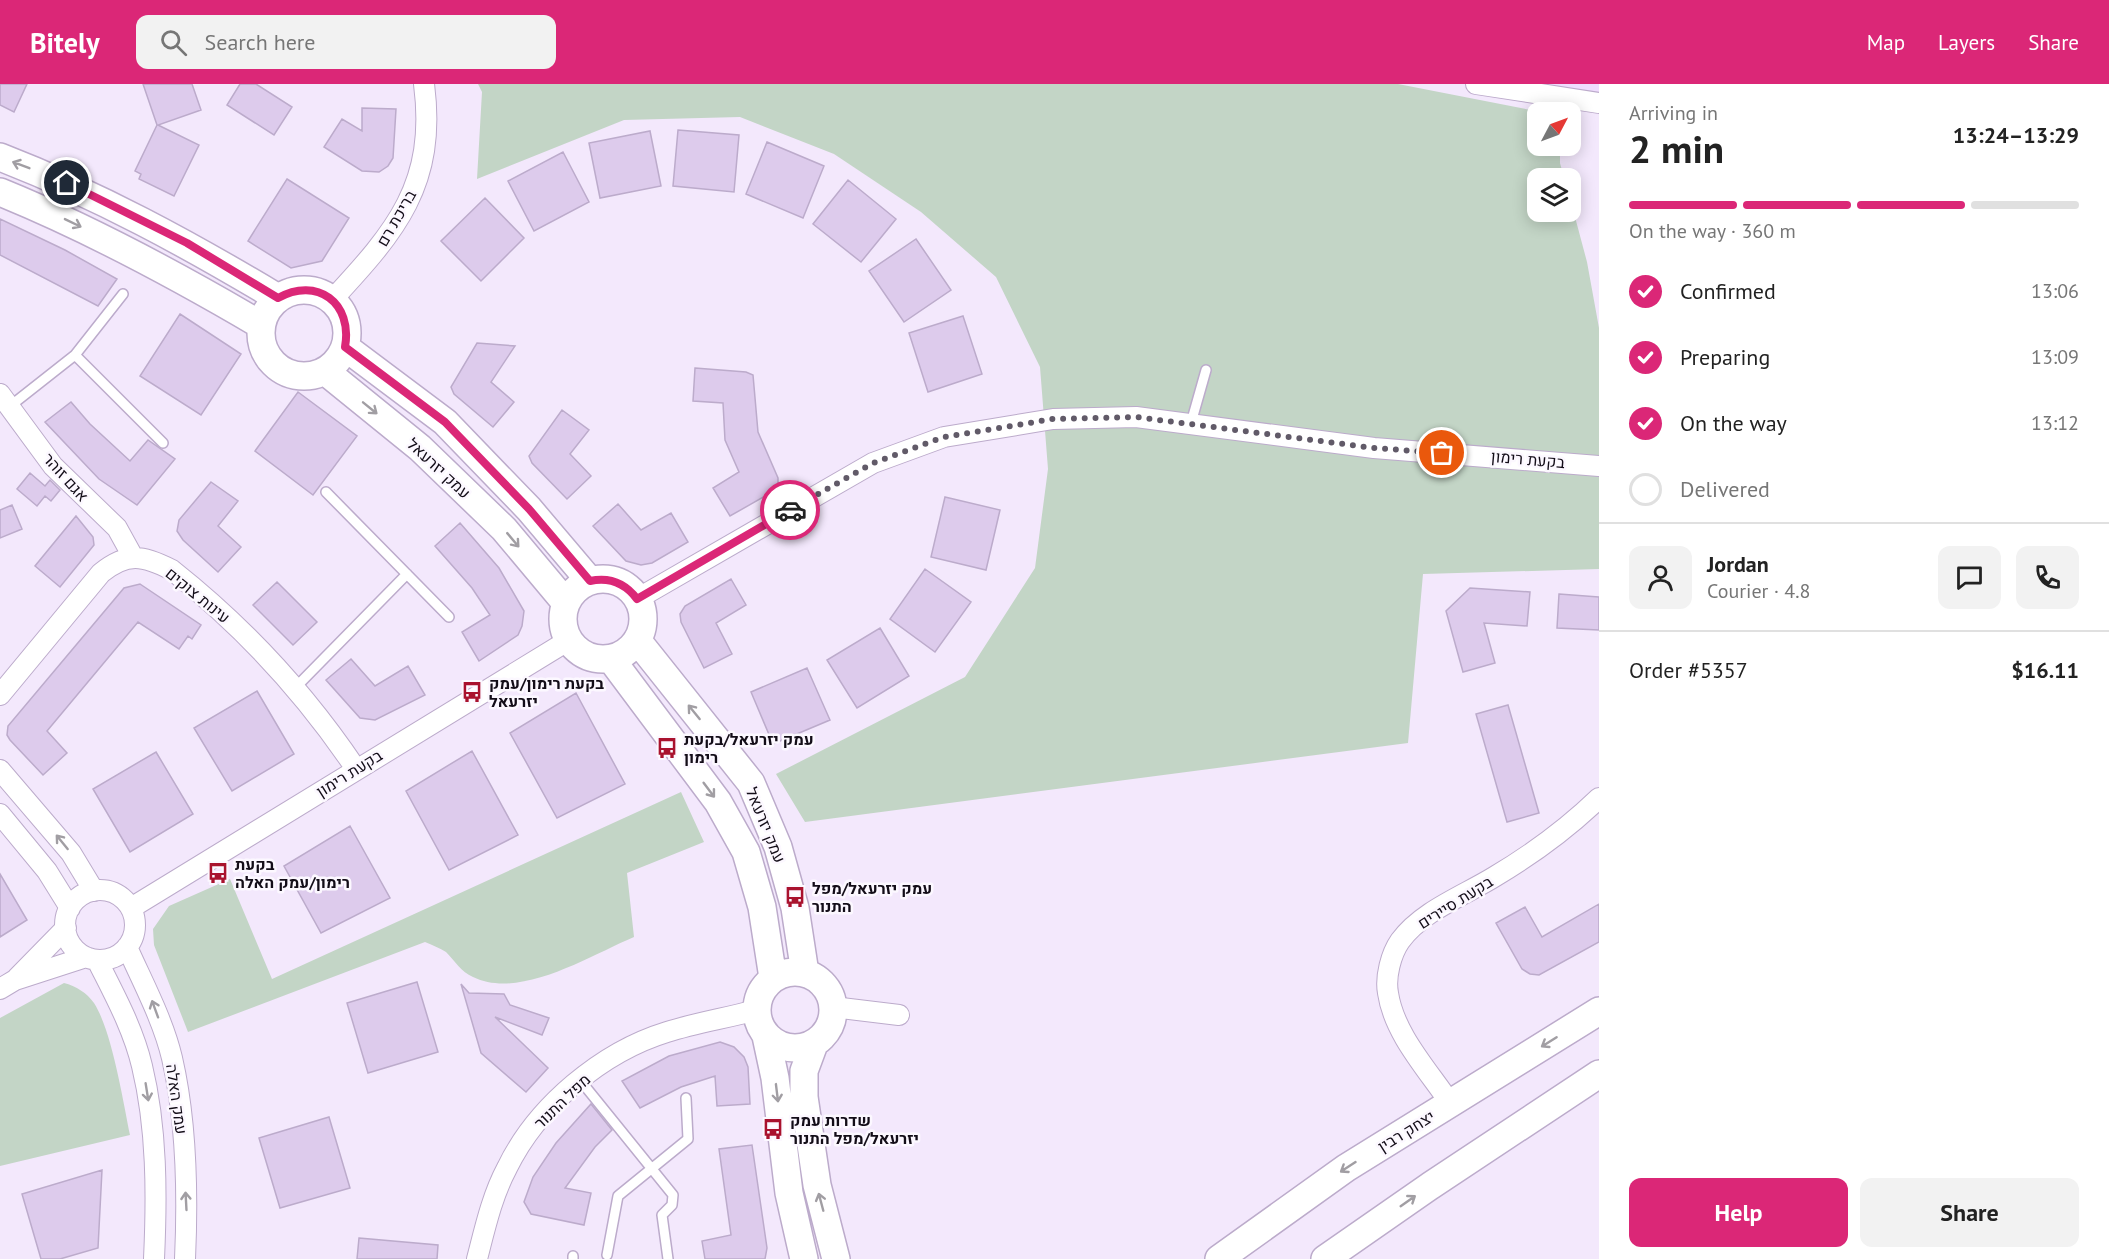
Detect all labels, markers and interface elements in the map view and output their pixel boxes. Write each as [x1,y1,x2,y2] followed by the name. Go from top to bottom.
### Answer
[136,15,556,69] search box
[30,24,100,61] text: Bitely
[157,26,190,59] icon: search
[205,28,316,56] text: Search here
[1867,29,1905,56] text: Map
[1938,29,1995,56] text: Layers
[2028,29,2079,56] text: Share
[1629,100,1718,126] text: Arriving in
[1527,102,1581,156] north arrow
[1527,102,1581,222] map controls
[1953,121,2079,149] text: 13:24–13:29
[1629,123,1724,174] text: 2 min
[41,157,92,208] pin
[12,159,31,170] one-way arrow
[50,166,83,199] icon: home
[1527,168,1581,222] button: layers
[372,186,420,250] street label: בריכת רם
[64,218,82,230] one-way arrow
[1629,218,1796,244] text: On the way · 360 m
[1629,275,1662,308] icon: check
[1680,277,1776,305] text: Confirmed
[2031,278,2079,304] text: 13:06
[1629,341,1662,374] icon: check
[1680,343,1770,371] text: Preparing
[2031,344,2079,370] text: 13:09
[362,401,378,414] one-way arrow
[1629,407,1662,440] icon: check
[1680,409,1787,437] text: On the way
[2031,410,2079,436] text: 13:12
[1416,427,1467,478] pin
[403,434,475,502] street label: עמק יזרעאל
[1425,436,1458,469] icon: bag
[1490,446,1566,472] street label: בקעת רימון
[39,449,93,505] street label: אגם זוהר
[1680,475,1770,503] text: Delivered
[760,480,820,540] courier
[774,494,807,527] icon: car
[506,532,520,547] one-way arrow
[1629,546,1692,609] button: person
[1938,546,2001,609] button: chat
[2016,546,2079,609] button: phone
[1707,550,1769,578] text: Jordan
[162,563,234,627] street label: עינות צוקים
[1707,578,1810,604] text: Courier · 4.8
[1629,656,1748,684] text: Order #5357
[2011,656,2079,684] text: $16.11
[489,673,604,711] place label: בקעת רימון/עמק יזרעאל
[460,680,484,704] bus stop icon: בקעת רימון/עמק יזרעאל
[687,705,701,720] one-way arrow
[684,729,814,767] place label: עמק יזרעאל/בקעת רימון
[655,736,679,760] bus stop icon: עמק יזרעאל/בקעת רימון
[312,745,386,801] street label: בקעת רימון
[703,781,715,797] one-way arrow
[742,784,790,866] street label: עמק יזרעאל
[55,835,69,850] one-way arrow
[235,854,350,892] place label: בקעת רימון/עמק האלה
[206,861,230,885] bus stop icon: בקעת רימון/עמק האלה
[1414,871,1497,933] street label: בקעת סיירים
[812,878,932,916] place label: עמק יזרעאל/מפל התנור
[783,885,807,909] bus stop icon: עמק יזרעאל/מפל התנור
[148,1001,159,1019] one-way arrow
[1541,1036,1558,1048] one-way arrow
[162,1062,192,1136] street label: עמק האלה
[530,1069,594,1133] street label: מפל התנור
[141,1082,152,1102] one-way arrow
[772,1083,783,1103] one-way arrow
[1374,1106,1438,1156] street label: יצחק רבין
[790,1110,919,1148] place label: שדרות עמק יזרעאל/מפל התנור
[761,1117,785,1141] bus stop icon: שדרות עמק יזרעאל/מפל התנור
[1340,1161,1357,1173] one-way arrow
[1629,1178,1848,1247] button: Help
[1860,1178,2079,1247] button: Share
[181,1191,192,1211] one-way arrow
[815,1193,827,1212] one-way arrow
[1399,1195,1415,1207] one-way arrow

